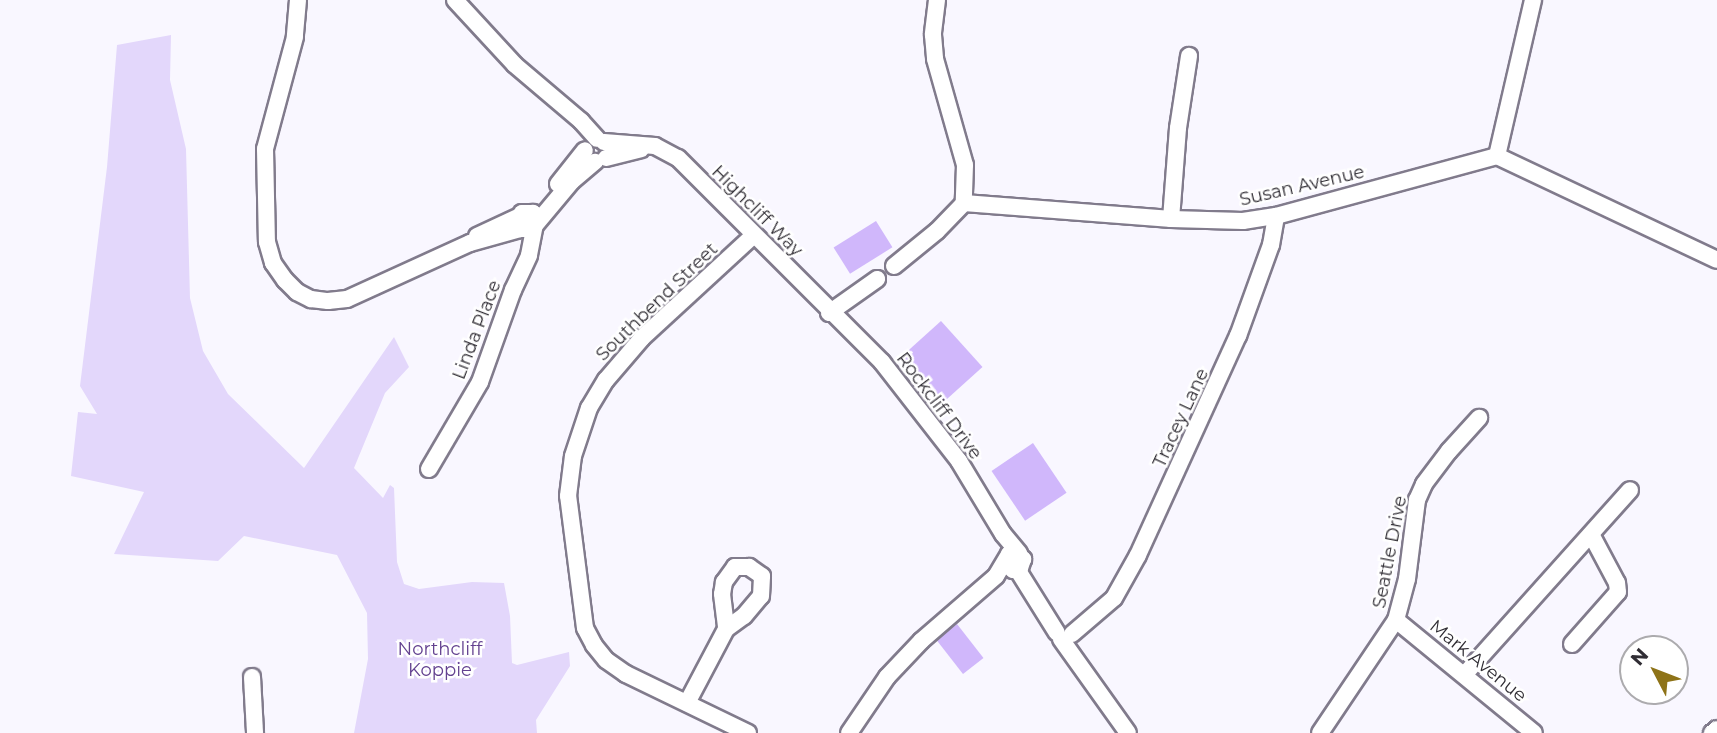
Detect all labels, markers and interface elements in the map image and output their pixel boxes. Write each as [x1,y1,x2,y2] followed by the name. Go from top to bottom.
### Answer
[707,161,807,261] street label: Highcliff Way
[1238,161,1366,211] street label: Susan Avenue
[592,238,722,366] street label: Southbend Street
[448,277,506,383] street label: Linda Place
[892,348,986,464] street label: Rockcliff Drive
[1149,365,1213,471] street label: Tracey Lane
[1368,494,1412,610] street label: Seattle Drive
[1425,615,1531,707] street label: Mark Avenue
[1619,635,1689,705] north arrow
[398,639,482,682] park label: Northcliff Koppie
[1626,644,1653,670] text: N

